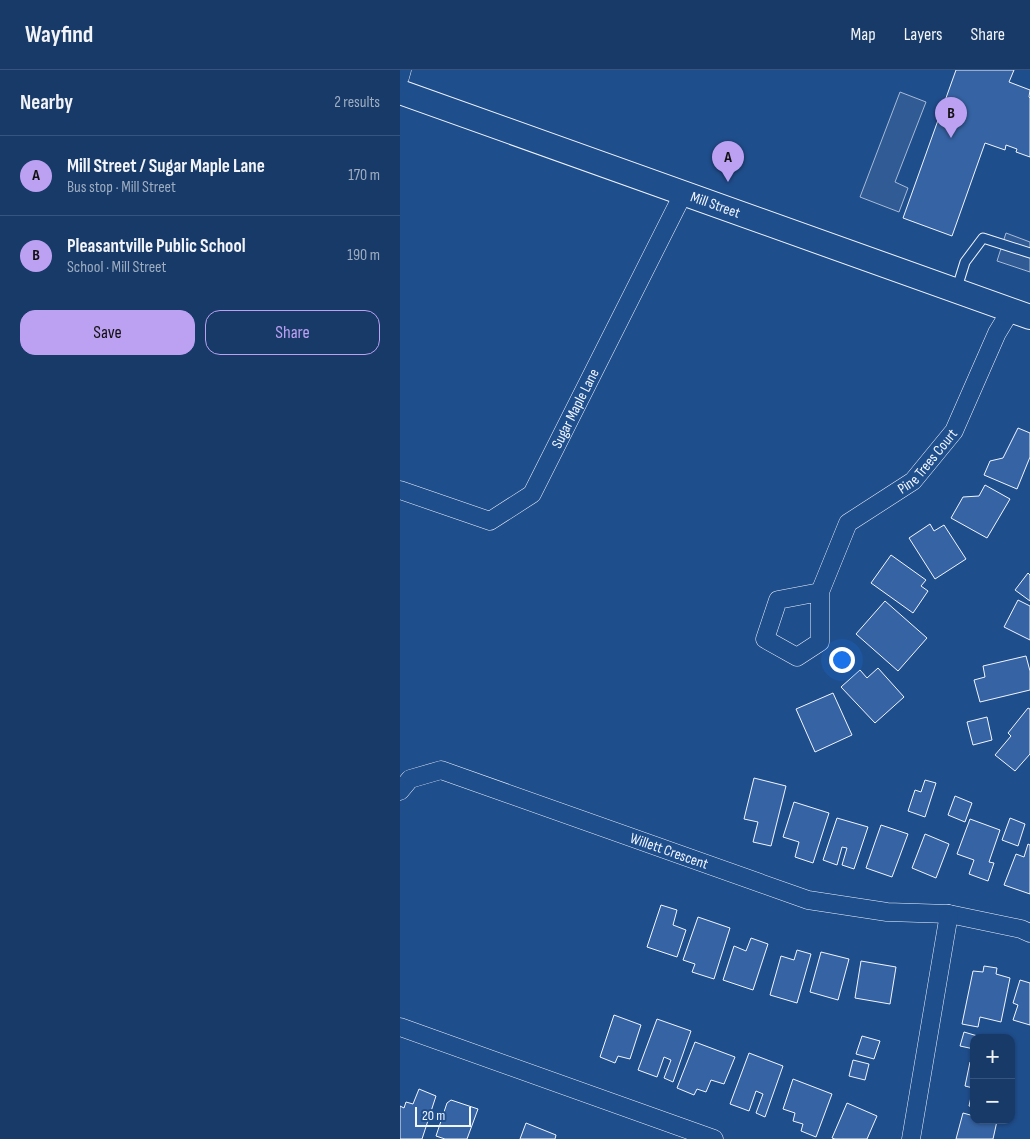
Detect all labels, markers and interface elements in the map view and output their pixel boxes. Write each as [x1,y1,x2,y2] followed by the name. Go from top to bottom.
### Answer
[25,20,93,49] text: Wayfind
[851,24,876,45] text: Map
[904,24,943,45] text: Layers
[971,24,1005,45] text: Share
[20,90,73,115] text: Nearby
[334,93,380,112] text: 2 results
[935,97,967,138] pin: B
[712,141,744,182] pin: A
[67,155,265,178] text: Mill Street / Sugar Maple Lane
[32,166,40,185] text: A
[348,166,380,185] text: 170 m
[67,178,176,197] text: Bus stop · Mill Street
[688,188,743,223] street label: Mill Street
[67,235,246,258] text: Pleasantville Public School
[32,246,40,265] text: B
[347,246,380,265] text: 190 m
[67,258,166,277] text: School · Mill Street
[20,310,195,355] button: Save
[205,310,380,355] button: Share
[548,365,604,452] street label: Sugar Maple Lane
[894,425,962,498] street label: Pine Trees Court
[829,647,855,673] your location
[627,829,711,874] street label: Willett Crescent
[970,1034,1015,1124] map controls
[970,1034,1015,1079] button: +
[970,1079,1015,1124] button: −
[415,1104,471,1127] scale bar
[422,1107,445,1124] text: 20 m

